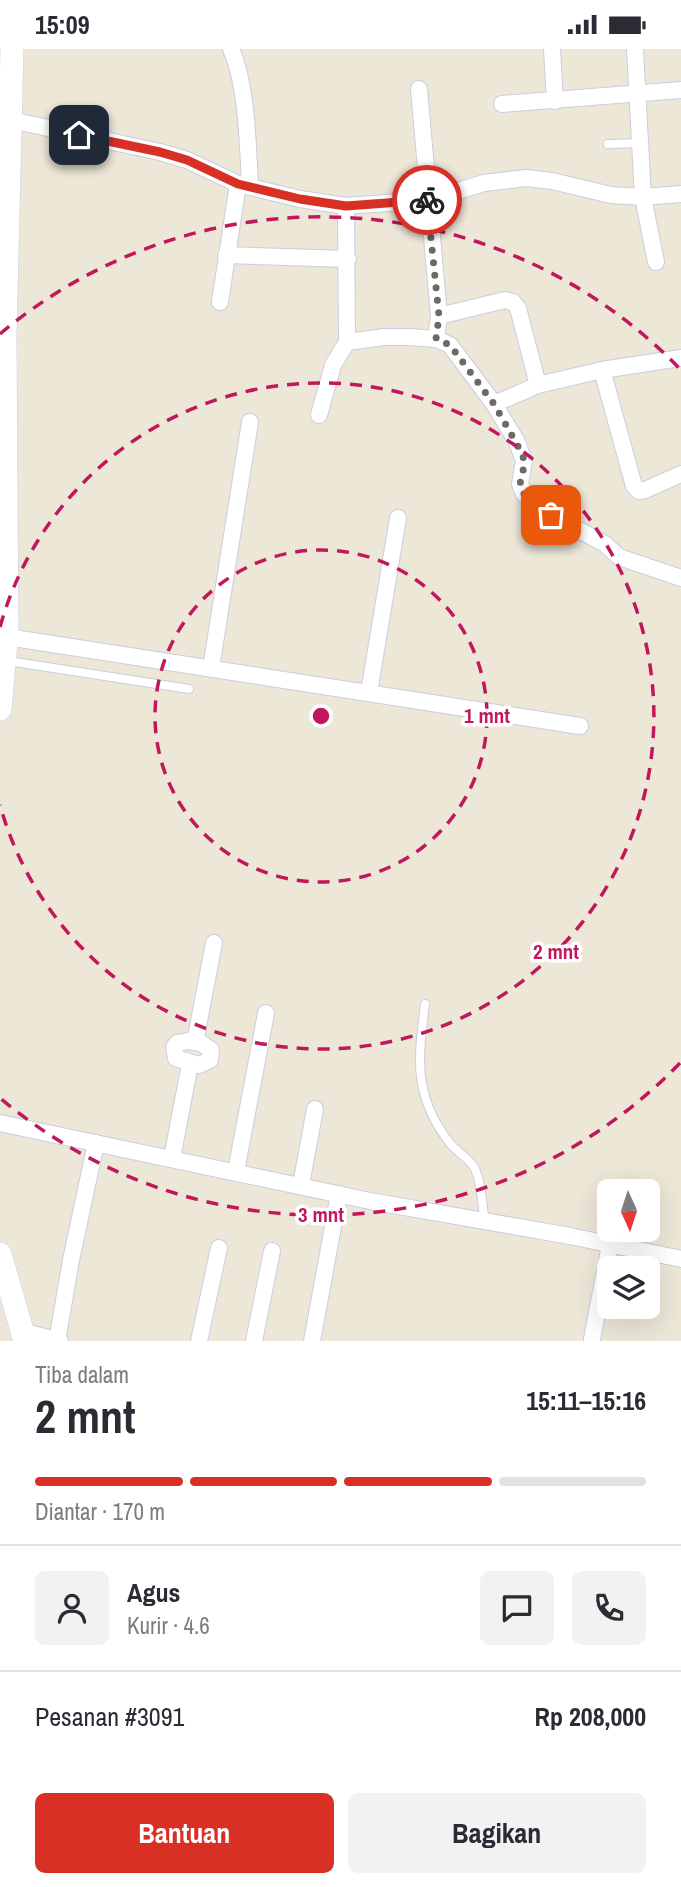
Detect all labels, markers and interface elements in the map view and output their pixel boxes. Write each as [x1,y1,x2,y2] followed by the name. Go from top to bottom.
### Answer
[35,7,90,42] text: 15:09
[49,105,109,165] pin
[60,116,98,154] icon: home
[392,165,462,235] courier
[408,181,446,219] icon: bike
[521,485,581,545] pin
[532,496,570,534] icon: bag
[464,701,510,730] text: 1 mnt
[309,704,333,728] centre of rings
[533,937,579,966] text: 2 mnt
[597,1179,660,1243] north arrow
[597,1179,660,1319] map controls
[298,1200,344,1229] text: 3 mnt
[597,1256,660,1319] button: layers
[35,1359,129,1390] text: Tiba dalam
[526,1383,646,1418] text: 15:11–15:16
[35,1385,136,1447] text: 2 mnt
[35,1496,165,1527] text: Diantar · 170 m
[35,1571,109,1645] button: person
[480,1571,554,1645] button: chat
[572,1571,646,1645] button: phone
[127,1575,180,1610] text: Agus
[127,1610,210,1641] text: Kurir · 4.6
[35,1699,184,1734] text: Pesanan #3091
[535,1699,646,1734] text: Rp 208,000
[35,1793,334,1873] button: Bantuan
[348,1793,646,1873] button: Bagikan

